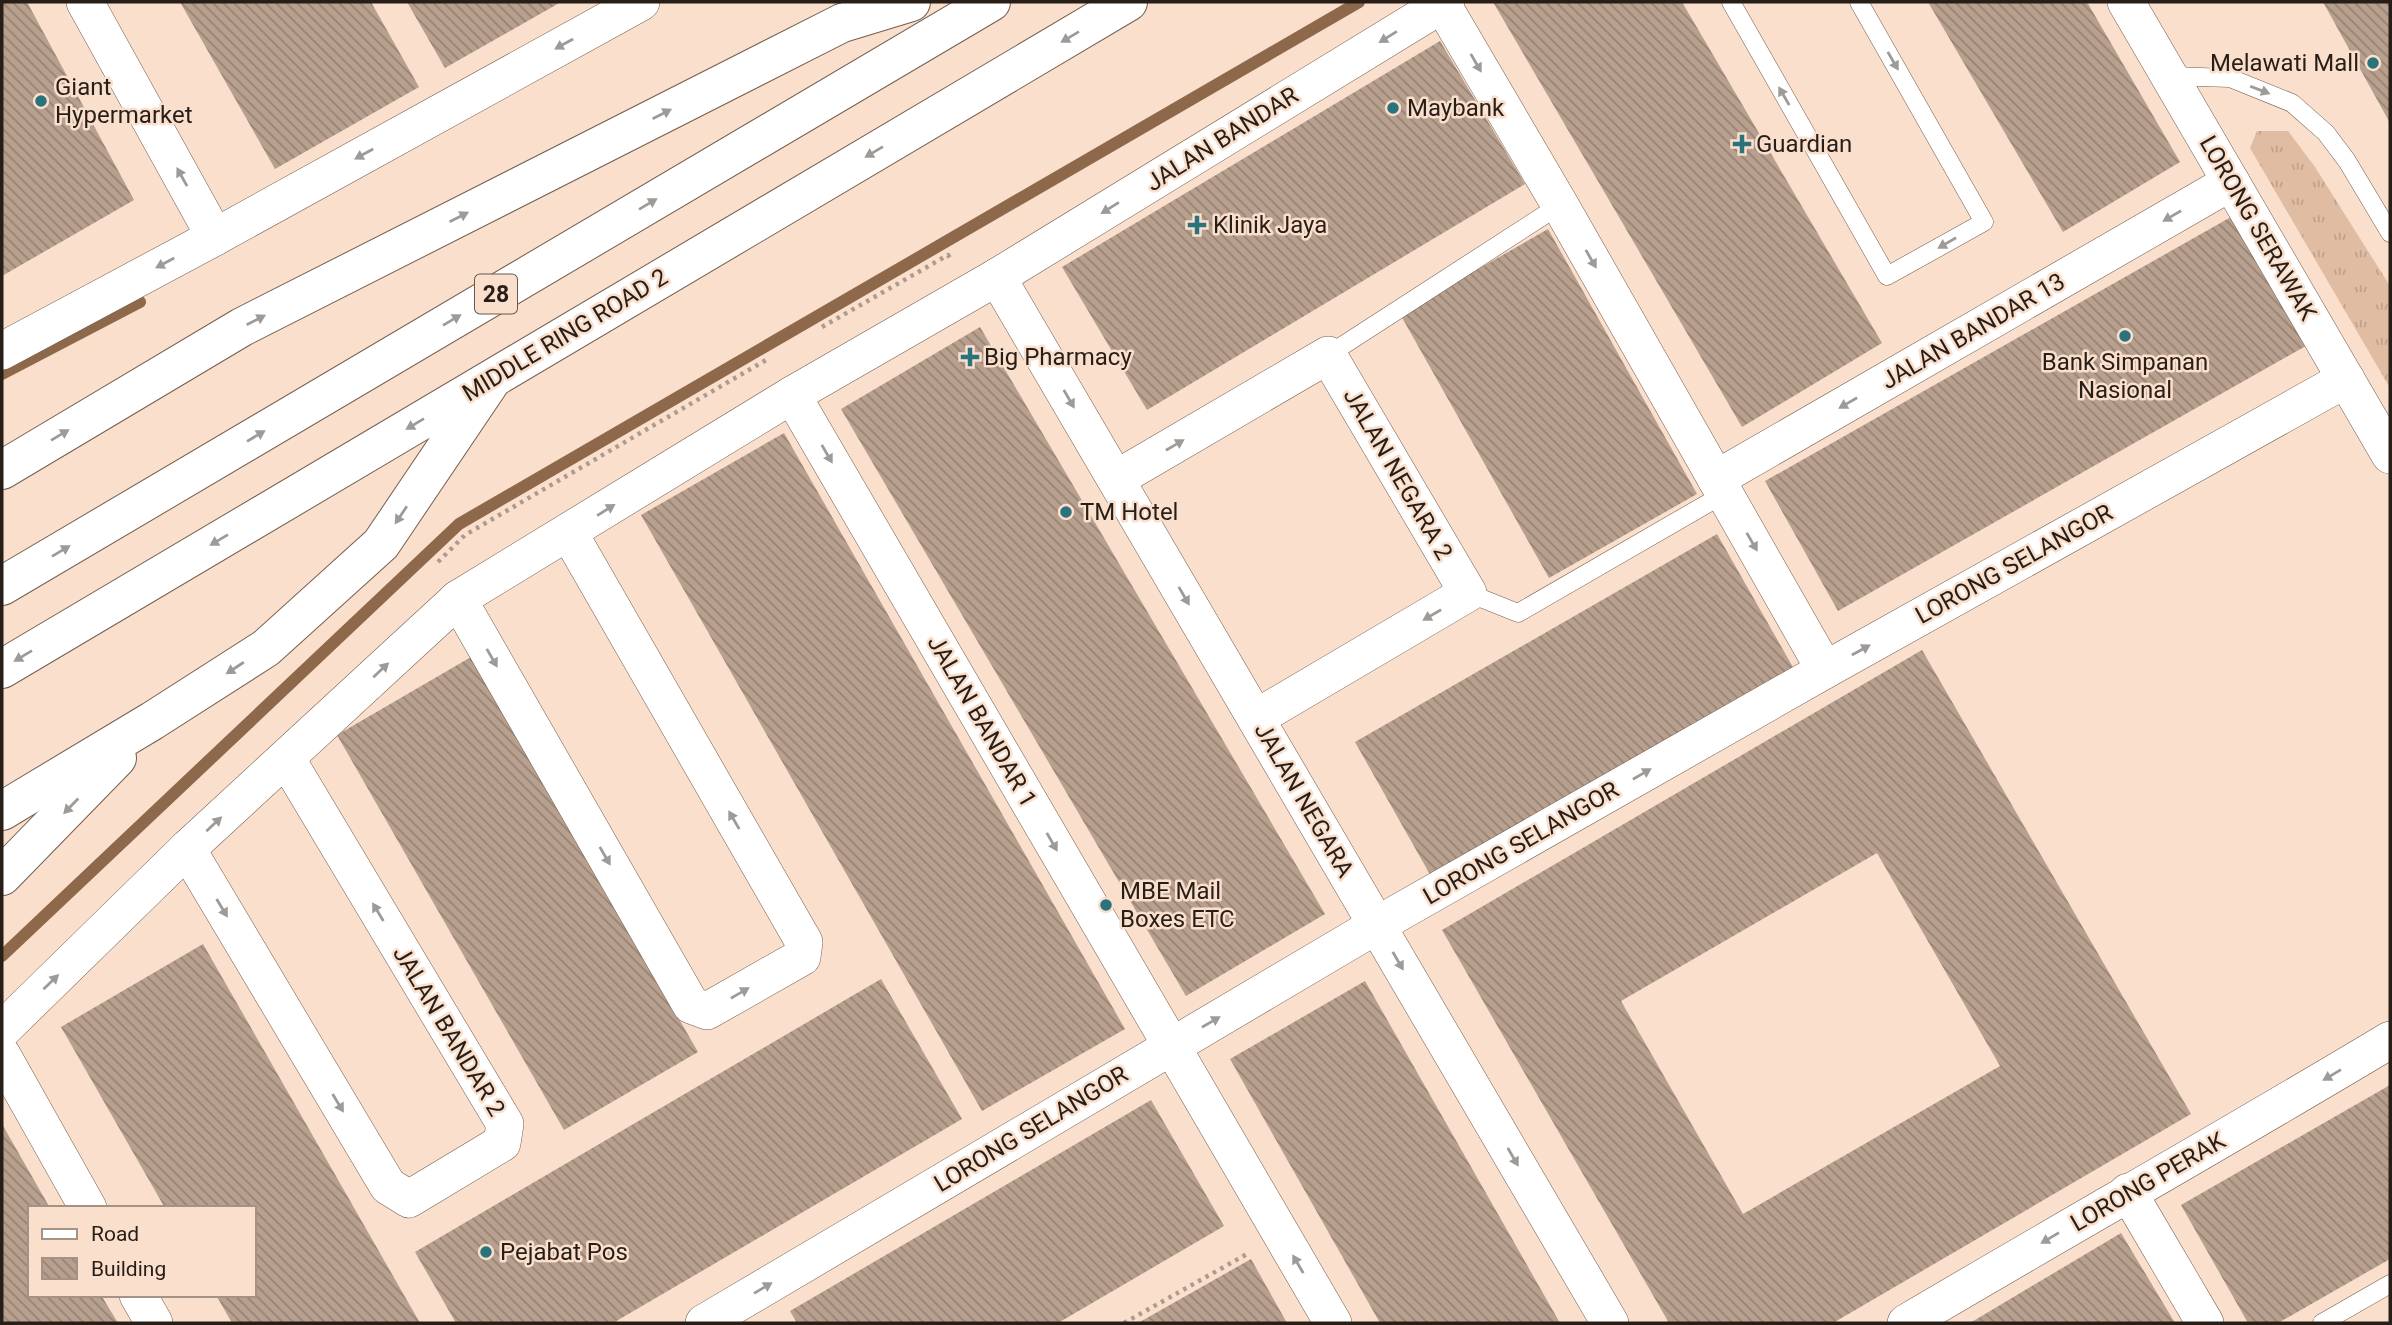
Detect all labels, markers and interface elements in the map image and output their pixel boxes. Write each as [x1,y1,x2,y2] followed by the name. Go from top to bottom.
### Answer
[1060,30,1079,43] one-way arrow
[1378,31,1397,44] one-way arrow
[554,38,573,50] one-way arrow
[2210,49,2359,77] place label: Melawati Mall
[1887,51,1899,71] one-way arrow
[1470,53,1483,72] one-way arrow
[2365,55,2381,71] marker: Melawati Mall
[55,73,193,129] place label: Giant Hypermarket
[1141,81,1303,197] street label: JALAN BANDAR
[2250,84,2271,95] one-way arrow
[1778,86,1790,105] one-way arrow
[33,93,49,109] marker: Giant Hypermarket
[1407,94,1505,122] place label: Maybank
[1385,100,1401,116] marker: Maybank
[652,109,672,120] one-way arrow
[1756,130,1852,158] place label: Guardian
[2194,131,2323,326] street label: LORONG SERAWAK
[1734,136,1750,152] marker: Guardian
[864,146,883,159] one-way arrow
[355,148,374,160] one-way arrow
[176,167,188,187] one-way arrow
[639,198,658,210] one-way arrow
[1101,201,1120,214] one-way arrow
[2162,210,2182,222] one-way arrow
[449,211,469,223] one-way arrow
[1213,211,1327,239] place label: Klinik Jaya
[1187,215,1207,235] marker: Klinik Jaya
[1937,237,1956,249] one-way arrow
[1585,250,1597,269] one-way arrow
[155,258,175,269] one-way arrow
[457,263,673,407] street label: MIDDLE RING ROAD 2
[1876,267,2070,395] street label: JALAN BANDAR 13
[475,274,517,314] road number: 28
[246,314,266,325] one-way arrow
[443,314,462,326] one-way arrow
[2117,328,2133,344] marker: Bank Simpanan Nasional
[984,343,1132,371] place label: Big Pharmacy
[2042,348,2208,404] place label: Bank Simpanan Nasional
[962,349,978,365] marker: Big Pharmacy
[1338,383,1458,565] street label: JALAN NEGARA 2
[1063,390,1075,409] one-way arrow
[1838,397,1857,410] one-way arrow
[405,418,424,430] one-way arrow
[51,429,70,442] one-way arrow
[247,429,266,442] one-way arrow
[1165,439,1184,451] one-way arrow
[821,445,833,464] one-way arrow
[1080,498,1178,526] place label: TM Hotel
[1911,498,2118,630] street label: LORONG SELANGOR
[596,504,615,517] one-way arrow
[1058,504,1074,520] marker: TM Hotel
[395,505,408,524] one-way arrow
[1746,533,1758,552] one-way arrow
[209,534,228,546] one-way arrow
[51,545,70,558] one-way arrow
[1178,586,1190,605] one-way arrow
[1422,608,1442,620] one-way arrow
[921,630,1043,812] street label: JALAN BANDAR 1
[1852,644,1871,656] one-way arrow
[486,648,498,668] one-way arrow
[14,650,33,662] one-way arrow
[226,661,245,674] one-way arrow
[372,662,390,678] one-way arrow
[1248,718,1360,883] street label: JALAN NEGARA
[1632,768,1652,780] one-way arrow
[1418,776,1624,910] street label: LORONG SELANGOR
[62,797,79,814] one-way arrow
[728,810,740,830] one-way arrow
[205,816,223,832] one-way arrow
[1046,832,1058,851] one-way arrow
[599,846,611,865] one-way arrow
[1120,877,1235,933] place label: MBE Mail Boxes ETC
[1098,897,1114,913] marker: MBE Mail Boxes ETC
[216,898,228,917] one-way arrow
[372,902,384,921] one-way arrow
[387,941,511,1121] street label: JALAN BANDAR 2
[1392,952,1404,971] one-way arrow
[42,974,59,991] one-way arrow
[730,987,750,999] one-way arrow
[1202,1016,1221,1028] one-way arrow
[929,1060,1133,1198] street label: LORONG SELANGOR
[2322,1068,2341,1081] one-way arrow
[332,1094,345,1113] one-way arrow
[2066,1126,2231,1238] street label: LORONG PERAK
[1507,1148,1519,1167] one-way arrow
[28,1206,256,1297] legend
[91,1222,139,1246] text: Road
[2041,1232,2060,1244] one-way arrow
[500,1238,628,1266] place label: Pejabat Pos
[478,1244,494,1260] marker: Pejabat Pos
[1292,1255,1305,1274] one-way arrow
[91,1257,166,1281] text: Building
[753,1282,772,1295] one-way arrow

